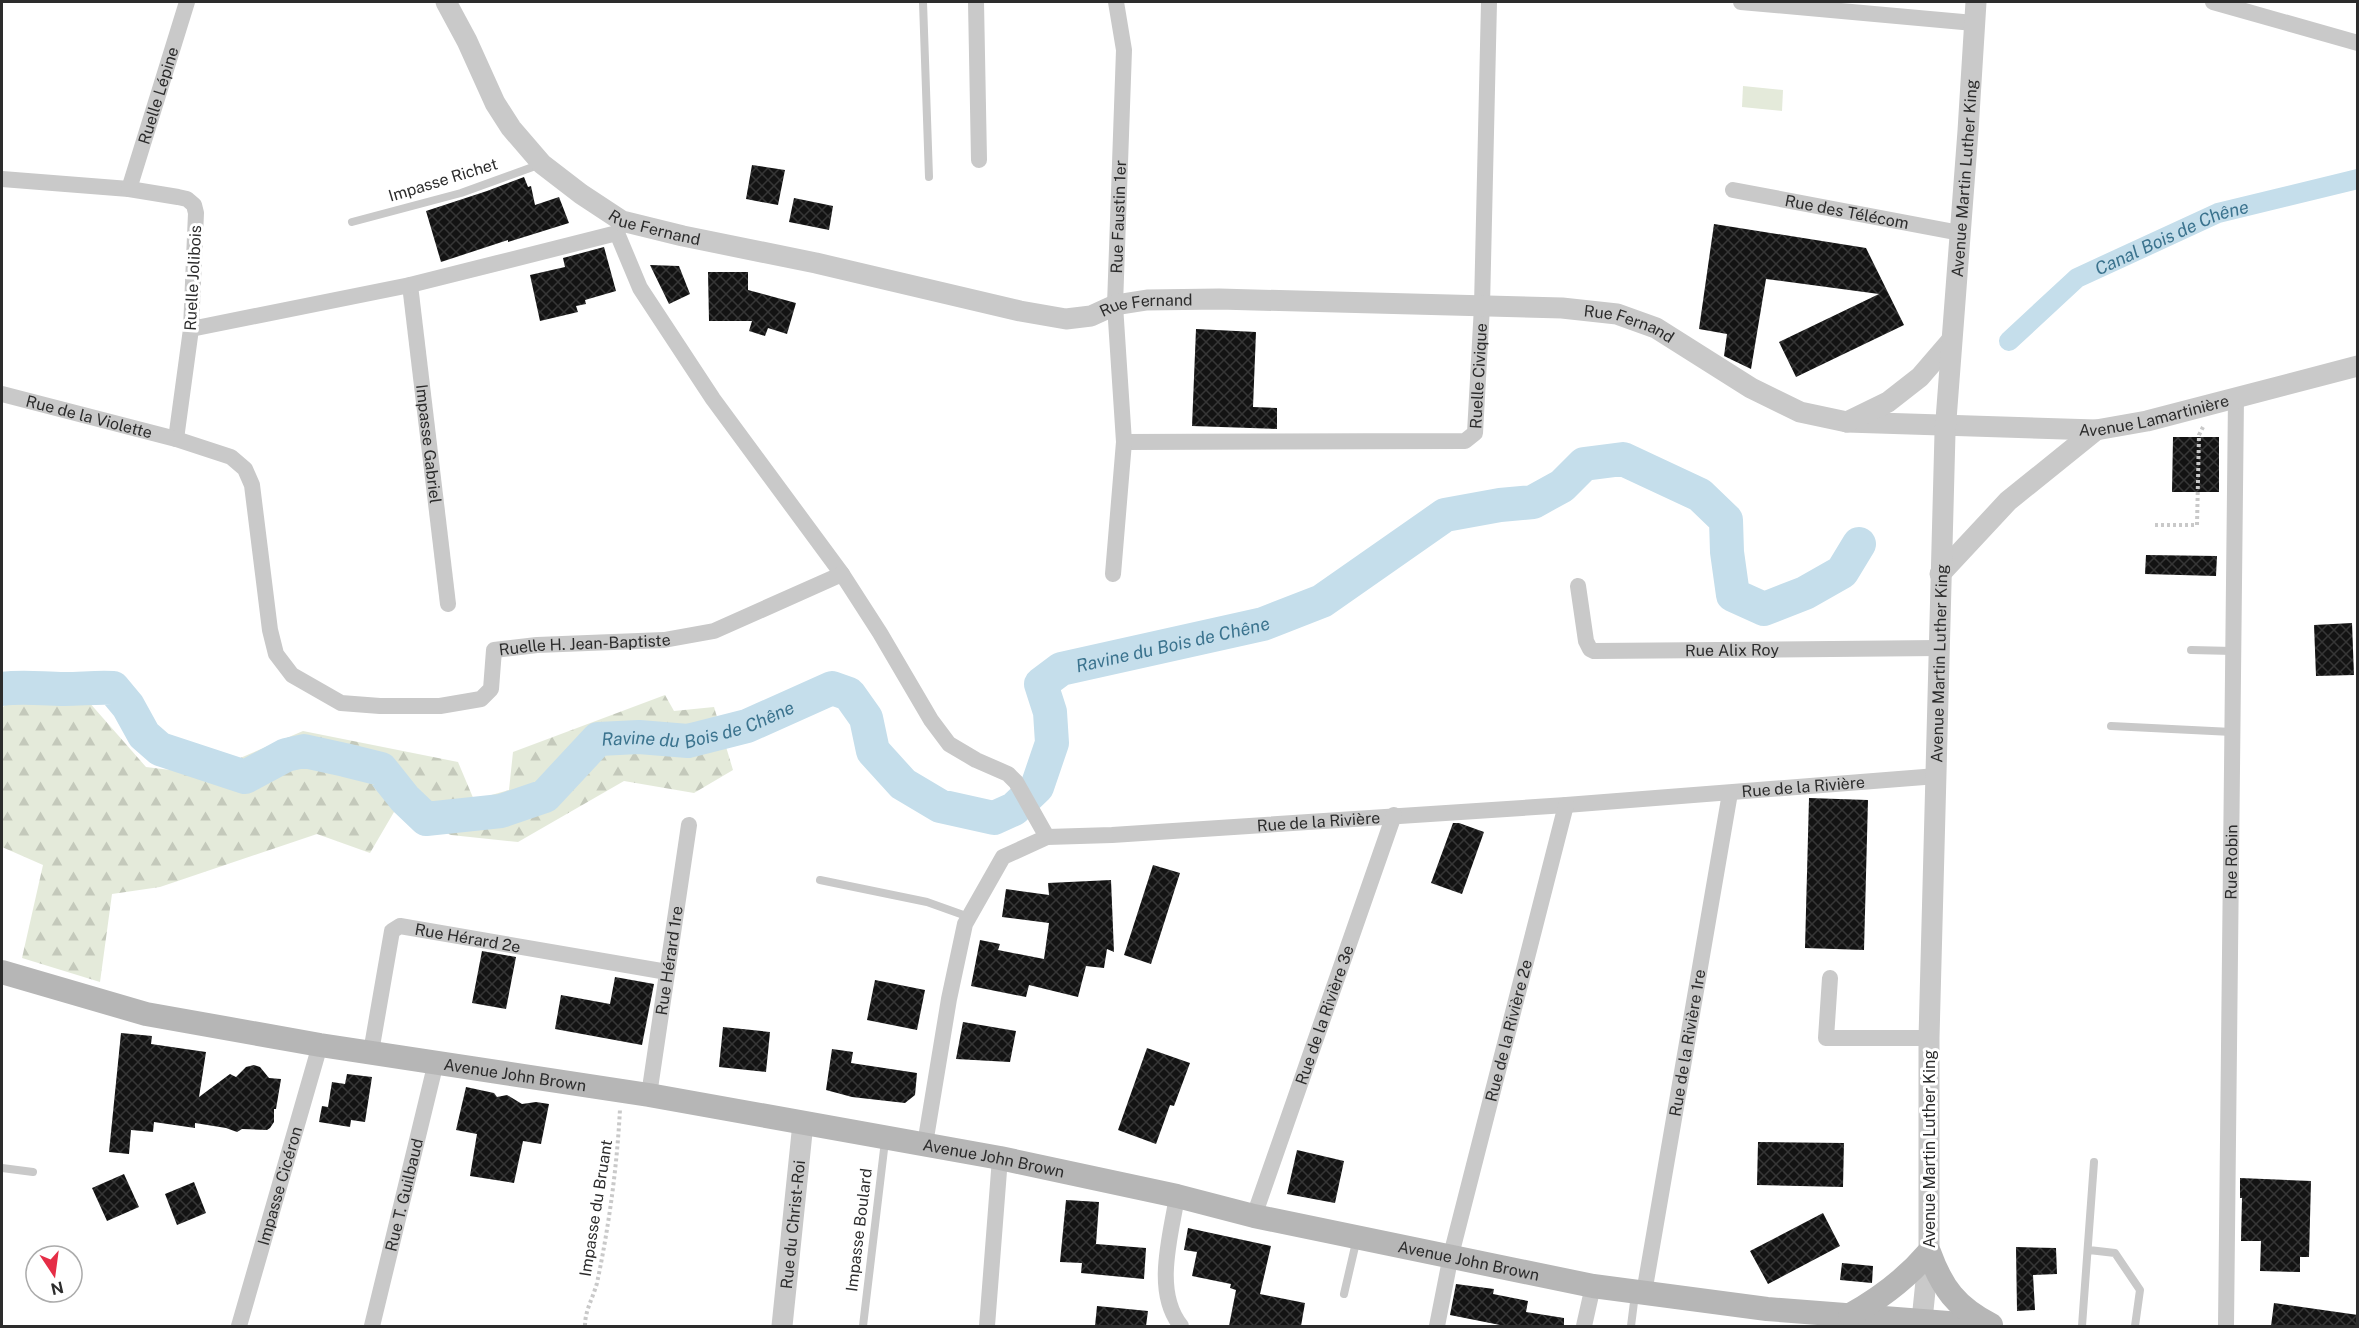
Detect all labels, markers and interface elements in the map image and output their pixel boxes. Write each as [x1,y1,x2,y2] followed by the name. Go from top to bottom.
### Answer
[134,44,182,146] street label: Ruelle Lépine
[1947,79,1981,278] street label: Avenue Martin Luther King
[386,154,500,206] street label: Impasse Richet
[1107,160,1130,274] street label: Rue Faustin 1er
[1783,191,1911,233] street label: Rue des Télécom
[2091,195,2251,279] water label: Canal Bois de Chêne
[605,205,702,249] street label: Rue Fernand
[181,225,205,331] street label: Ruelle Jolibois
[1096,290,1193,320] street label: Rue Fernand
[1583,301,1678,347] street label: Rue Fernand
[1466,322,1491,429] street label: Ruelle Civique
[412,383,445,505] street label: Impasse Gabriel
[24,391,154,442] street label: Rue de la Violette
[2079,391,2231,440] street label: Avenue Lamartinière
[1927,564,1951,763] street label: Avenue Martin Luther King
[1074,612,1273,676] water label: Ravine du Bois de Chêne
[498,630,672,659] street label: Ruelle H. Jean-Baptiste
[1685,640,1780,660] street label: Rue Alix Roy
[601,696,797,752] water label: Ravine du Bois de Chêne
[1741,772,1866,801] street label: Rue de la Rivière
[1256,808,1381,835] street label: Rue de la Rivière
[2221,824,2241,900] street label: Rue Robin
[651,905,686,1016] street label: Rue Hérard 1re
[413,919,522,956] street label: Rue Hérard 2e
[1291,943,1357,1087] street label: Rue de la Rivière 3e
[1481,957,1536,1104] street label: Rue de la Rivière 2e
[1665,968,1709,1118] street label: Rue de la Rivière 1re
[1920,1050,1939,1248] street label: Avenue Martin Luther King
[442,1054,588,1095] street label: Avenue John Brown
[253,1124,306,1247] street label: Impasse Cicéron
[921,1135,1066,1181] street label: Avenue John Brown
[381,1136,427,1253] street label: Rue T. Guilbaud
[576,1138,616,1278] street label: Impasse du Bruant
[776,1159,809,1290] street label: Rue du Christ-Roi
[842,1167,876,1293] street label: Impasse Boulard
[1396,1236,1541,1284] street label: Avenue John Brown
[24,1244,84,1304] north arrow
[49,1277,65,1299] text: N

